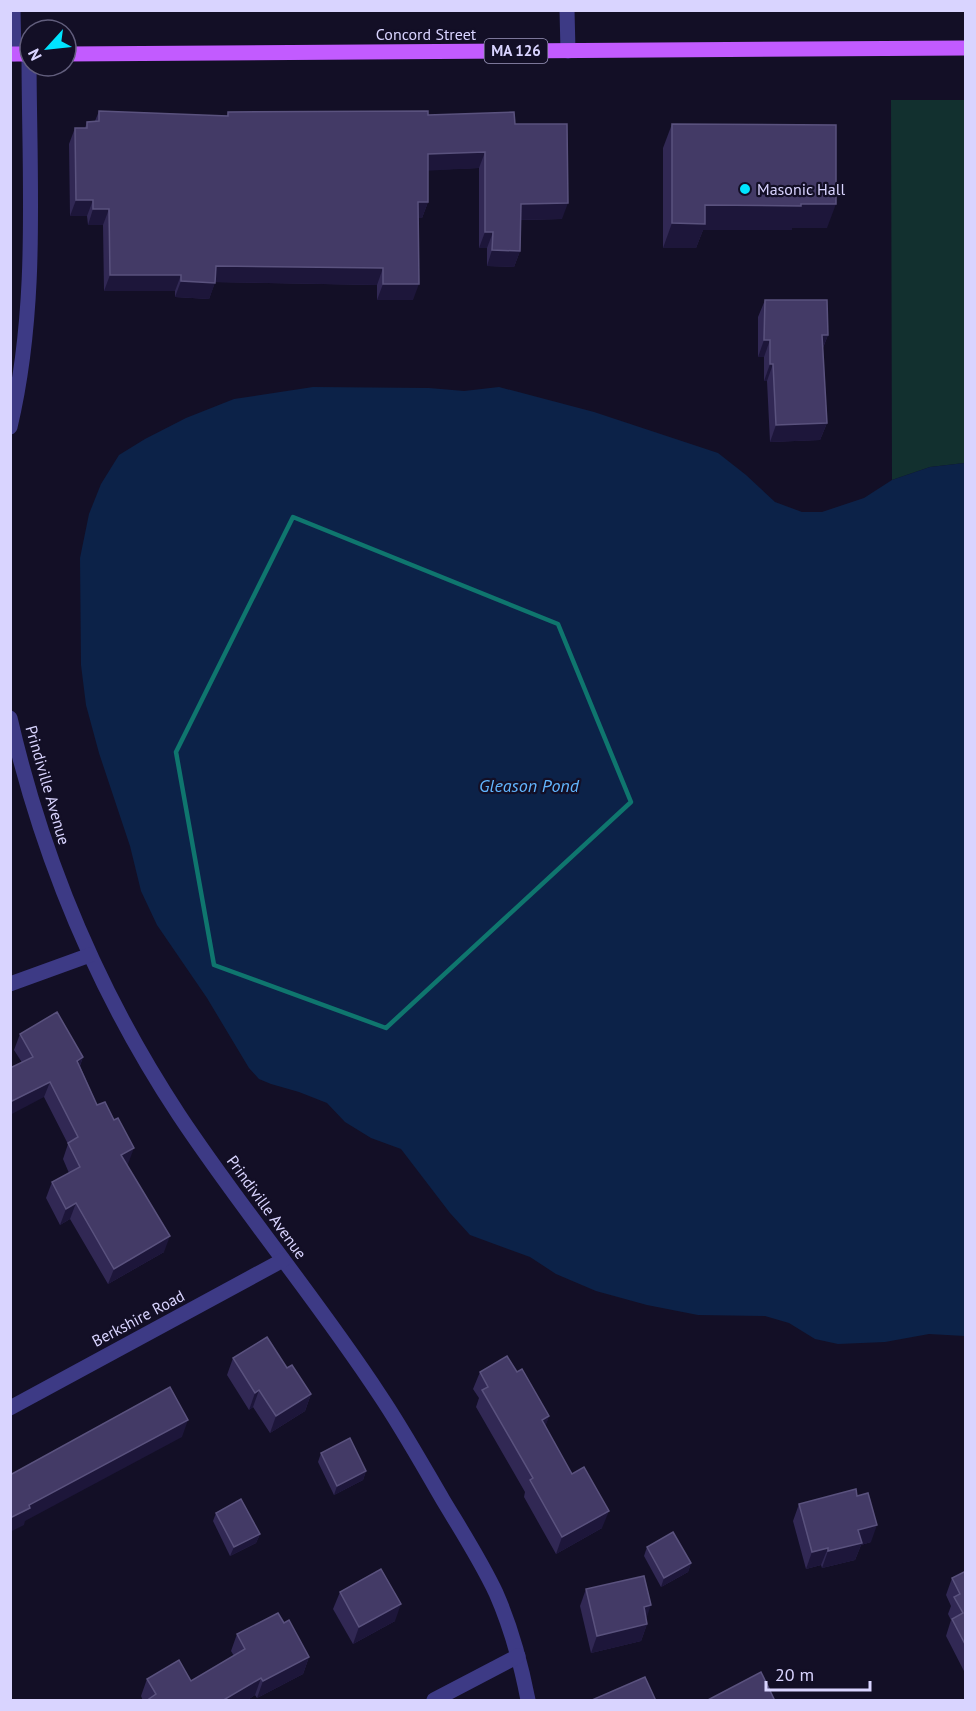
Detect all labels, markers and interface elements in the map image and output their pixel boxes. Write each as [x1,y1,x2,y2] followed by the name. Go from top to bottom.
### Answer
[18,18,78,78] north arrow
[376,24,477,44] street label: Concord Street
[484,39,548,63] road number: MA 126
[23,46,46,64] text: N
[757,179,845,199] place label: Masonic Hall
[738,182,752,196] marker: Masonic Hall
[21,723,75,847] street label: Prindiville Avenue
[479,774,580,797] water label: Gleason Pond
[223,1151,311,1263] street label: Prindiville Avenue
[88,1285,188,1351] street label: Berkshire Road
[766,1654,870,1692] scale bar
[775,1663,814,1686] text: 20 m

